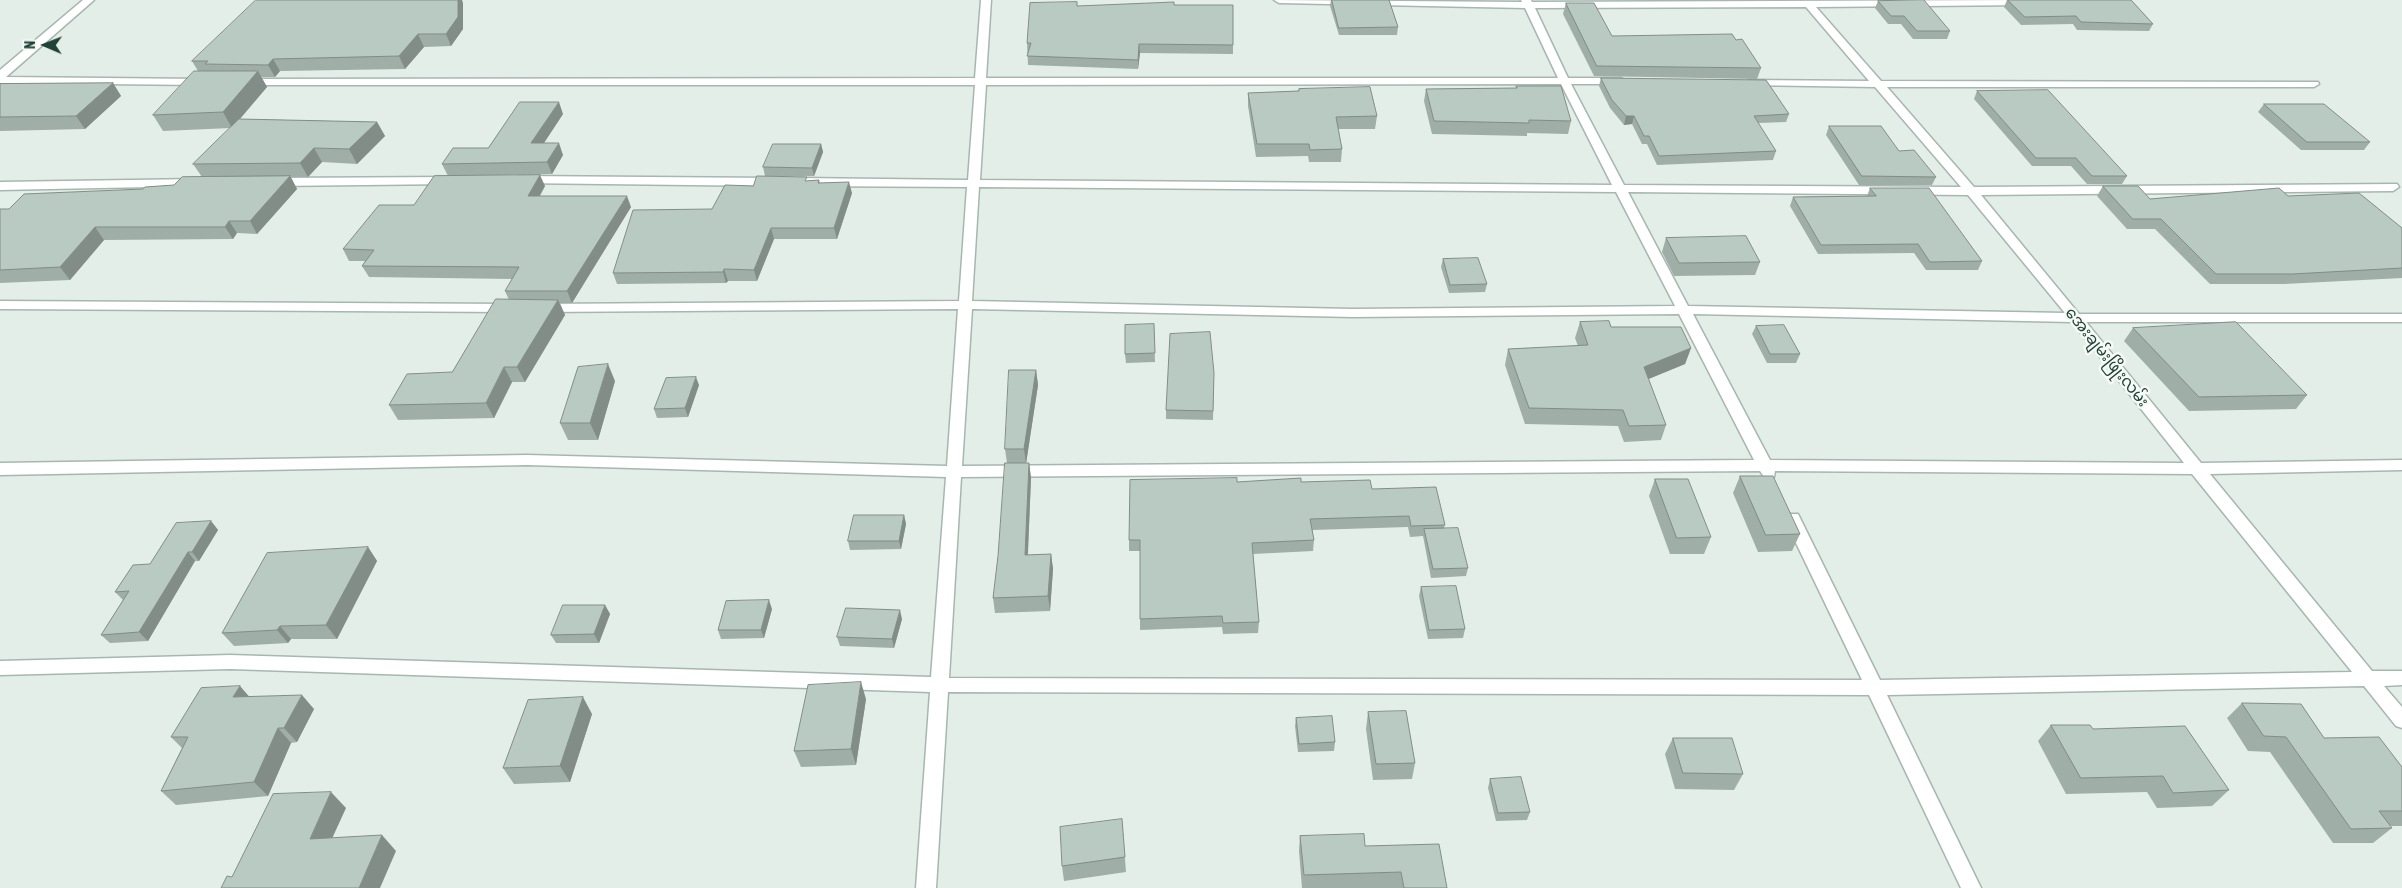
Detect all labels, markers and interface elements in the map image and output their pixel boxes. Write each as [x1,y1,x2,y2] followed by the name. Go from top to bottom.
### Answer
[20,20,70,70] north arrow
[22,40,38,49] text: N
[2061,303,2153,411] street label: အေးချမ်းဖြိုးလမ်း

